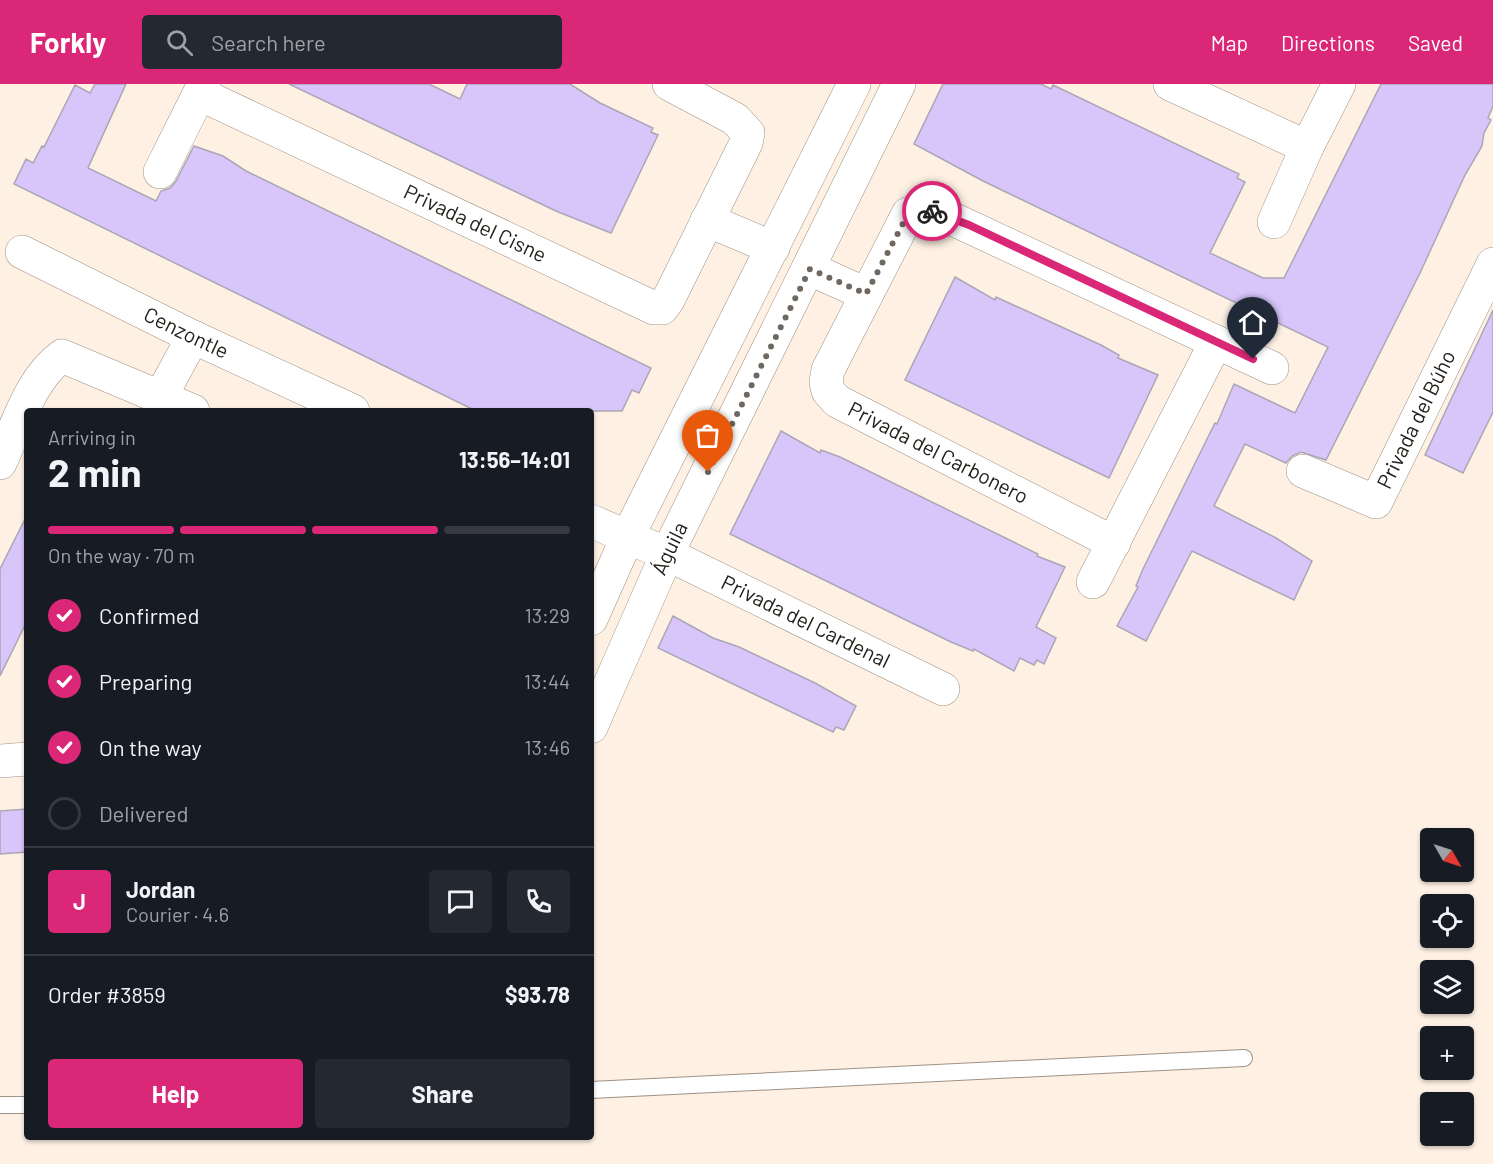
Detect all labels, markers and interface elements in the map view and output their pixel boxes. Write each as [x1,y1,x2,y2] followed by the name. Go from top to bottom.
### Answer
[142,15,562,69] search box
[30,25,106,59] text: Forkly
[163,26,196,59] icon: search
[211,29,326,55] text: Search here
[1211,30,1248,55] text: Map
[1281,30,1375,55] text: Directions
[1408,30,1463,55] text: Saved
[400,178,551,267] street label: Privada del Cisne
[902,181,962,241] courier
[916,195,949,228] icon: bike
[1227,297,1278,359] pin
[140,301,233,363] street label: Cenzontle
[1236,306,1269,339] icon: home
[1371,346,1460,492] street label: Privada del Búho
[844,395,1033,508] street label: Privada del Carbonero
[682,410,733,472] pin
[691,419,724,452] icon: bag
[48,425,136,449] text: Arriving in
[459,446,570,472] text: 13:56–14:01
[48,448,141,495] text: 2 min
[645,517,692,578] street label: Águila
[48,543,195,567] text: On the way · 70 m
[718,569,895,672] street label: Privada del Cardenal
[48,599,81,632] icon: check
[99,602,199,628] text: Confirmed
[525,603,570,627] text: 13:29
[48,665,81,698] icon: check
[99,668,192,694] text: Preparing
[524,669,570,693] text: 13:44
[48,731,81,764] icon: check
[99,734,202,760] text: On the way
[525,735,570,759] text: 13:46
[99,800,188,826] text: Delivered
[1420,828,1474,882] north arrow
[1420,828,1474,1146] map controls
[429,870,492,933] button: chat
[507,870,570,933] button: phone
[126,876,195,902] text: Jordan
[73,888,86,914] text: J
[1420,894,1474,948] button: locate
[126,902,229,926] text: Courier · 4.6
[1420,960,1474,1014] button: layers
[48,981,166,1007] text: Order #3859
[505,981,570,1007] text: $93.78
[1420,1026,1474,1080] button: +
[48,1059,303,1128] button: Help
[315,1059,570,1128] button: Share
[1420,1092,1474,1146] button: −

